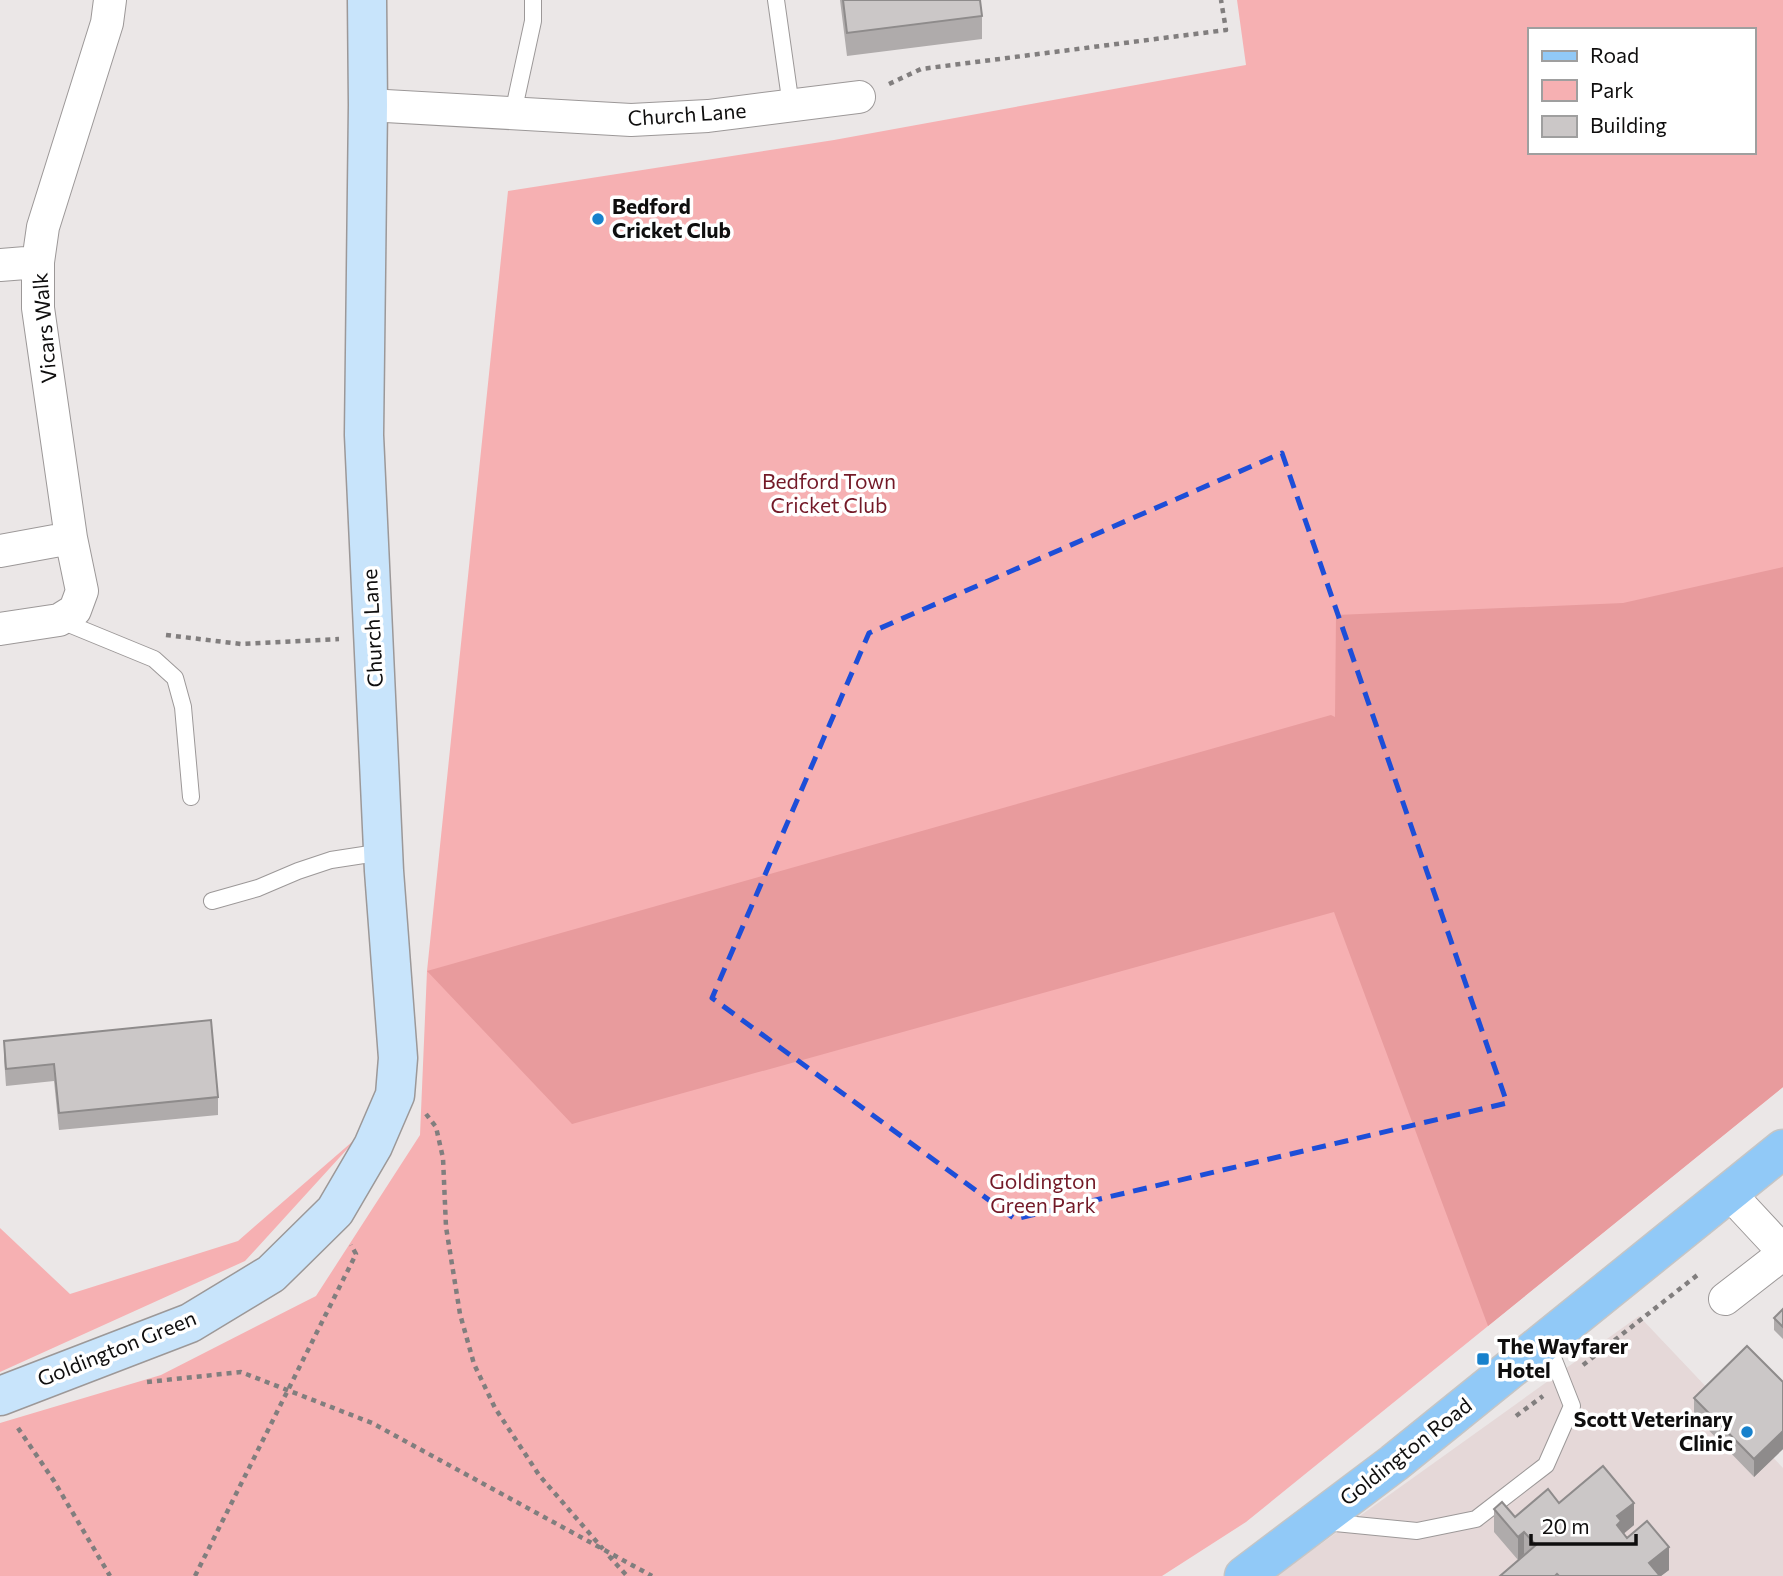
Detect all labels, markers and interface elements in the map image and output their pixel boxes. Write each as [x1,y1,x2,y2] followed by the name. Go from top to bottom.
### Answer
[1528,28,1755,154] legend
[1590,42,1639,67] text: Road
[1590,77,1634,102] text: Park
[627,97,747,130] street label: Church Lane
[1590,112,1667,137] text: Building
[612,193,731,242] place label: Bedford Cricket Club
[590,211,606,227] marker: Bedford Cricket Club
[26,272,61,384] street label: Vicars Walk
[762,468,896,517] park label: Bedford Town Cricket Club
[356,568,387,688] street label: Church Lane
[989,1168,1097,1217] park label: Goldington Green Park
[33,1304,199,1391] street label: Goldington Green
[1497,1333,1629,1382] place label: The Wayfarer Hotel
[1475,1351,1491,1367] marker: The Wayfarer Hotel
[1334,1392,1476,1510] street label: Goldington Road
[1574,1406,1733,1455] place label: Scott Veterinary Clinic
[1739,1424,1755,1440] marker: Scott Veterinary Clinic
[1531,1502,1636,1546] scale bar
[1542,1513,1590,1538] text: 20 m

